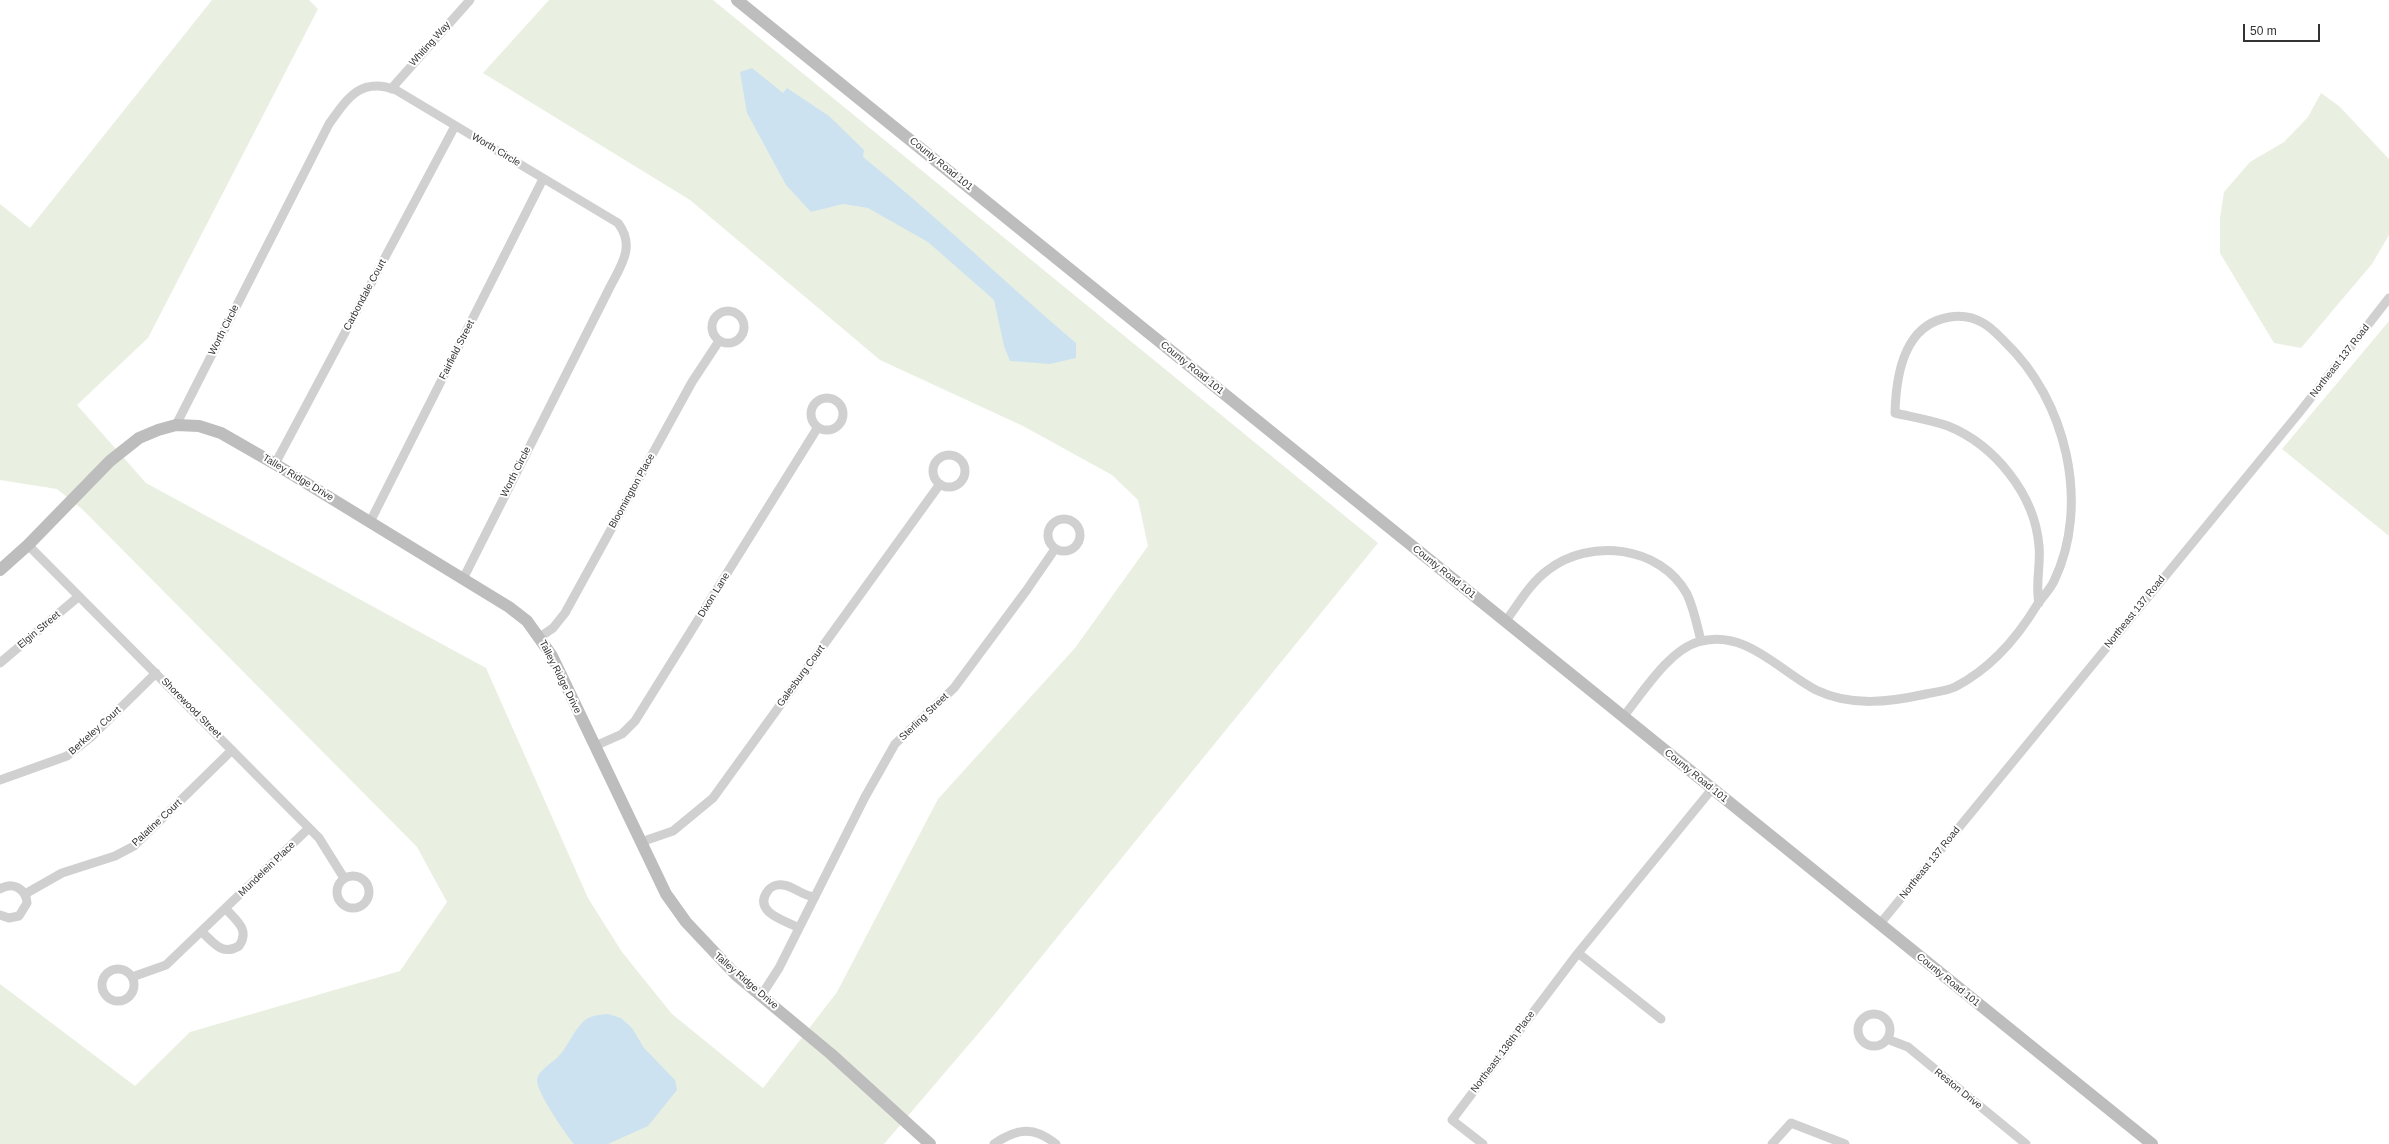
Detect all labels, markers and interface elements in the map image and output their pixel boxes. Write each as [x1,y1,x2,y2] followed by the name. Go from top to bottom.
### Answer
[2245,16,2322,42] scale bar
[407,19,453,69] street label: Whiting Way
[2250,24,2277,38] text: 50 m
[469,131,523,169] street label: Worth Circle
[907,135,975,193] street label: County Road 101
[341,257,389,333] street label: Carbondale Court
[206,303,242,357] street label: Worth Circle
[437,318,477,382] street label: Fairfield Street
[2308,322,2372,400] street label: Northeast 137 Road
[1158,339,1226,397] street label: County Road 101
[498,445,534,499] street label: Worth Circle
[260,452,336,504] street label: Talley Ridge Drive
[607,452,657,530] street label: Bloomington Place
[1410,543,1478,601] street label: County Road 101
[696,570,732,620] street label: Dixon Lane
[2102,573,2168,651] street label: Northeast 137 Road
[15,609,63,651] street label: Elgin Street
[536,638,584,716] street label: Talley Ridge Drive
[775,643,827,709] street label: Galesburg Court
[158,675,224,741] street label: Shorewood Street
[897,691,951,743] street label: Sterling Street
[66,704,124,758] street label: Berkeley Court
[1662,747,1730,805] street label: County Road 101
[130,797,184,849] street label: Palatine Court
[1897,824,1963,902] street label: Northeast 137 Road
[236,839,298,899] street label: Mundelein Place
[712,950,780,1012] street label: Talley Ridge Drive
[1914,951,1982,1009] street label: County Road 101
[1468,1009,1538,1095] street label: Northeast 136th Place
[1932,1066,1984,1112] street label: Reston Drive

